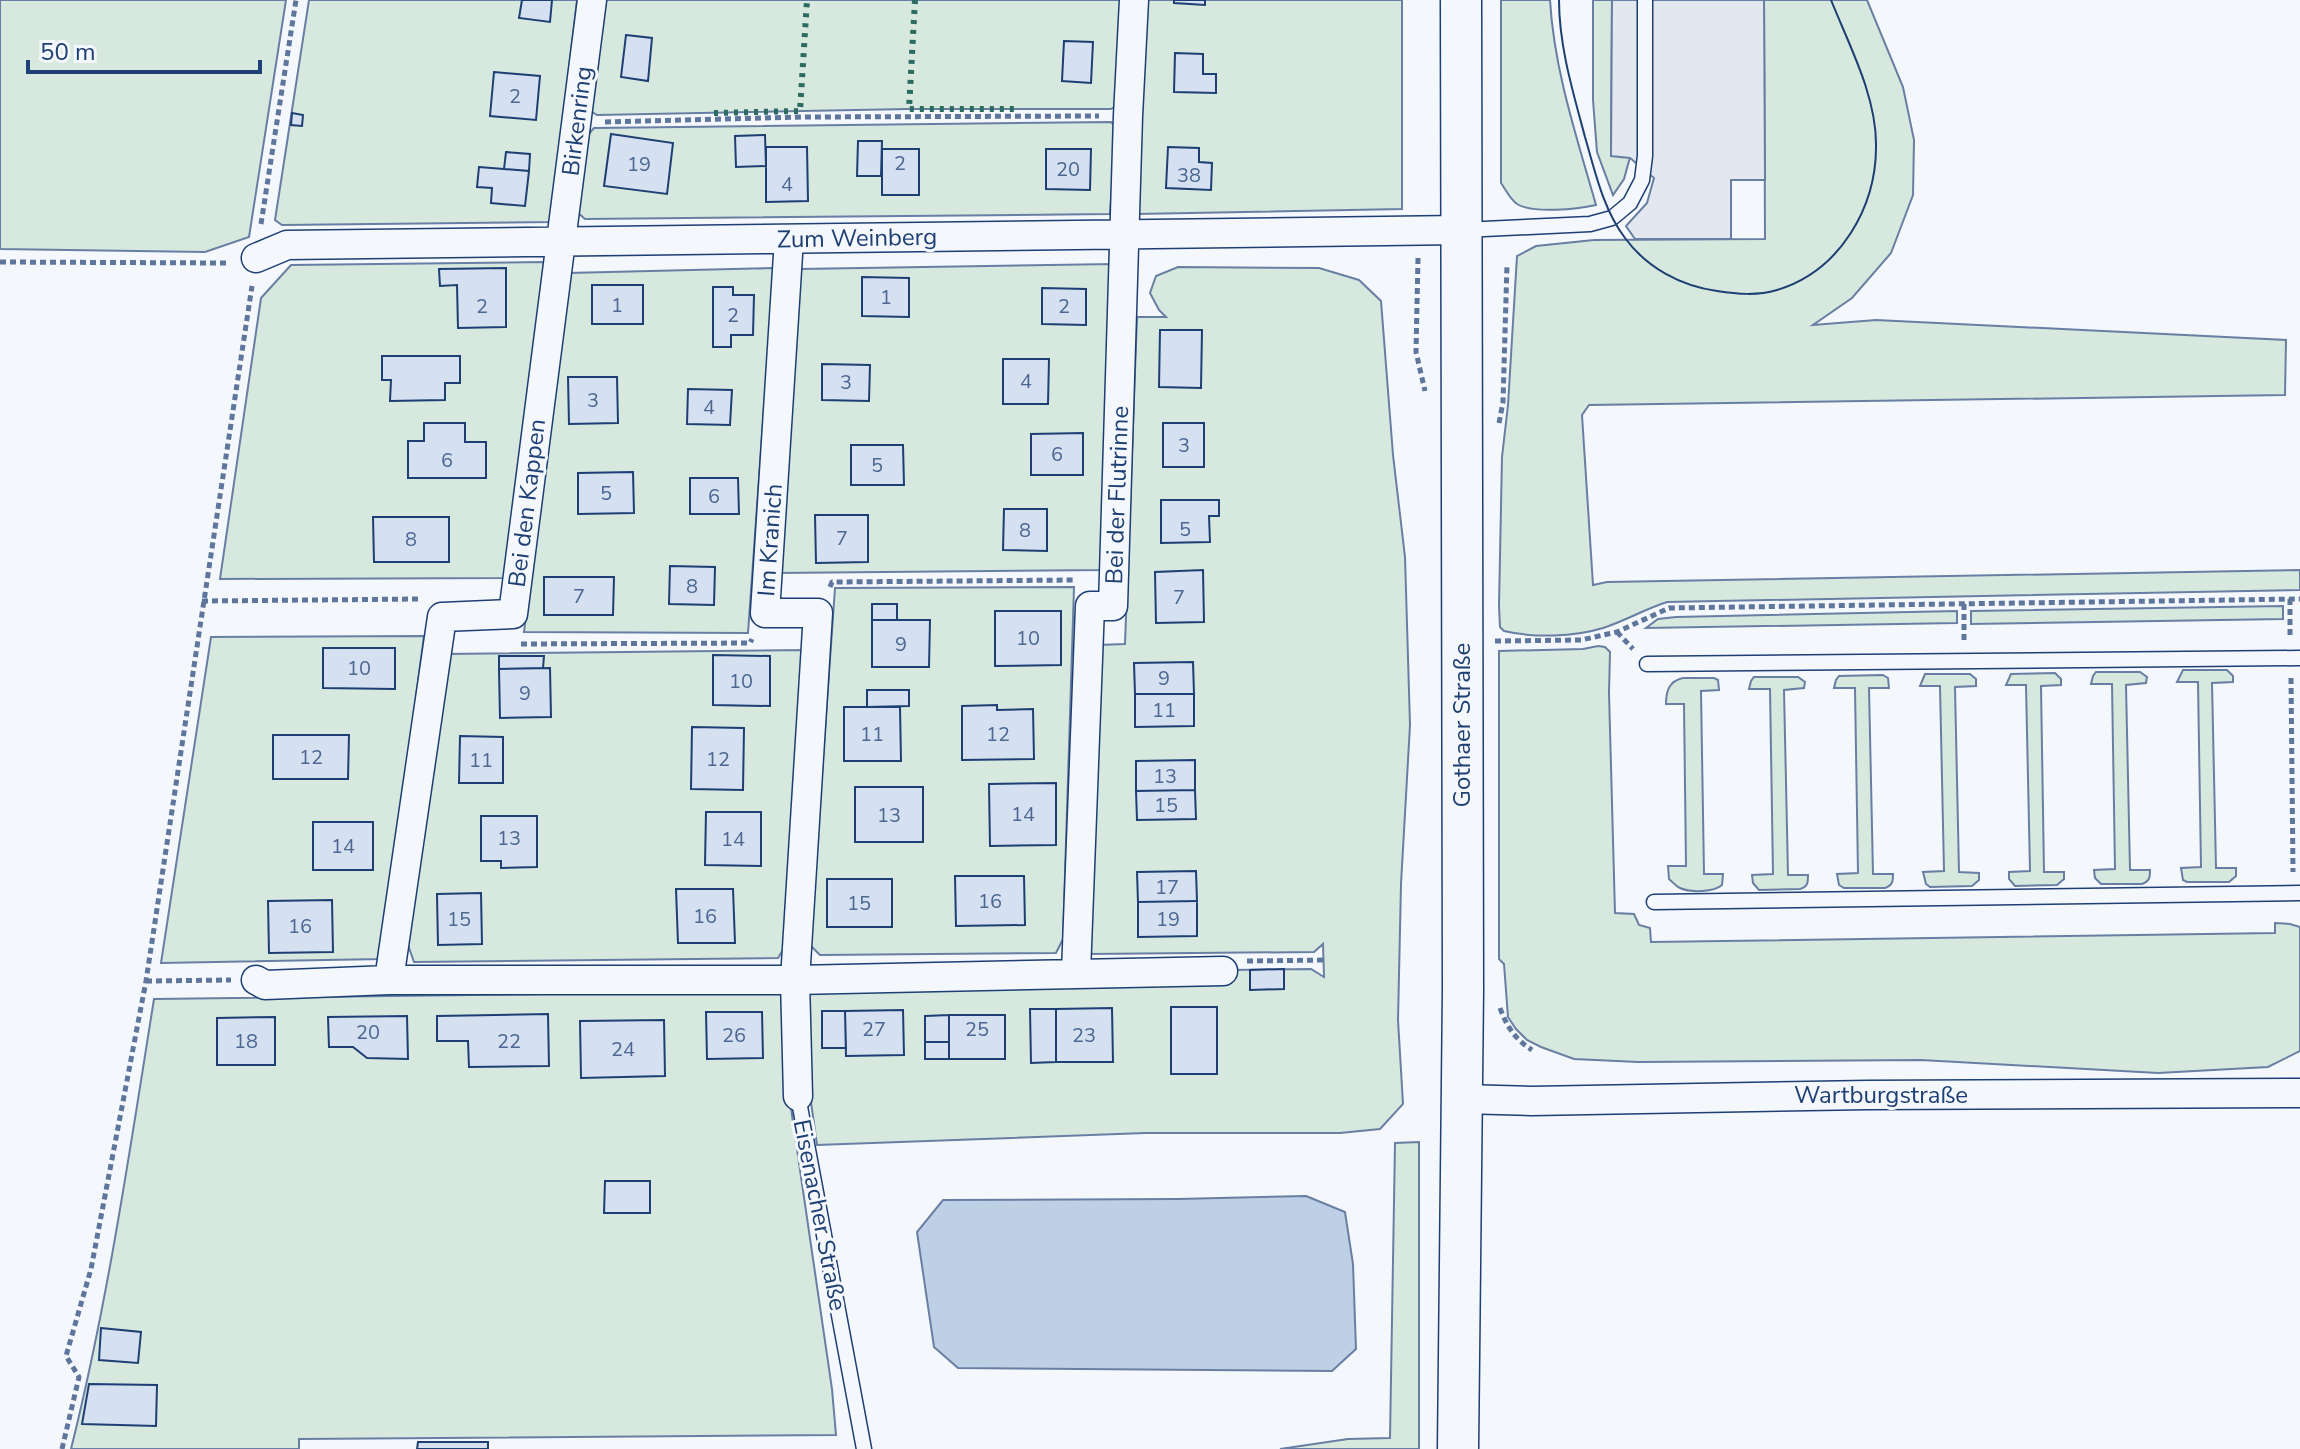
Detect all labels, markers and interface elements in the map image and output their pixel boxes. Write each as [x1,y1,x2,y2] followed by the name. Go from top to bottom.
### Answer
[28,24,260,74] scale bar
[40,36,96,68] text: 50 m
[554,64,600,178] street label: Birkenring
[509,83,521,110] house number: 2
[894,150,906,177] house number: 2
[627,151,651,178] house number: 19
[1056,156,1080,183] house number: 20
[1177,162,1201,189] house number: 38
[781,171,793,198] house number: 4
[777,221,937,255] street label: Zum Weinberg
[880,284,892,311] house number: 1
[611,292,623,319] house number: 1
[476,293,488,320] house number: 2
[1058,293,1070,320] house number: 2
[727,302,739,329] house number: 2
[1020,368,1032,395] house number: 4
[840,369,852,396] house number: 3
[587,387,599,414] house number: 3
[703,394,715,421] house number: 4
[1098,405,1136,585] street label: Bei der Flutrinne
[501,417,553,589] street label: Bei den Kappen
[1178,432,1190,459] house number: 3
[1051,441,1063,468] house number: 6
[441,447,453,474] house number: 6
[871,452,883,479] house number: 5
[600,480,612,507] house number: 5
[708,483,720,510] house number: 6
[750,483,790,597] street label: Im Kranich
[1179,516,1191,543] house number: 5
[1019,517,1031,544] house number: 8
[836,525,848,552] house number: 7
[405,526,417,553] house number: 8
[686,573,698,600] house number: 8
[573,583,585,610] house number: 7
[1173,584,1185,611] house number: 7
[1016,625,1040,652] house number: 10
[895,631,907,658] house number: 9
[1446,643,1478,807] street label: Gothaer Straße
[347,655,371,682] house number: 10
[1158,665,1170,692] house number: 9
[729,668,753,695] house number: 10
[519,680,531,707] house number: 9
[1152,697,1176,724] house number: 11
[860,721,884,748] house number: 11
[986,721,1010,748] house number: 12
[299,744,323,771] house number: 12
[706,746,730,773] house number: 12
[469,747,493,774] house number: 11
[1153,763,1177,790] house number: 13
[1154,792,1178,819] house number: 15
[1011,801,1035,828] house number: 14
[877,802,901,829] house number: 13
[497,825,521,852] house number: 13
[721,826,745,853] house number: 14
[331,833,355,860] house number: 14
[1155,874,1179,901] house number: 17
[978,888,1002,915] house number: 16
[847,890,871,917] house number: 15
[693,903,717,930] house number: 16
[447,906,471,933] house number: 15
[1156,906,1180,933] house number: 19
[288,913,312,940] house number: 16
[862,1016,886,1043] house number: 27
[965,1016,989,1043] house number: 25
[356,1019,380,1046] house number: 20
[722,1022,746,1049] house number: 26
[1072,1022,1096,1049] house number: 23
[234,1028,258,1055] house number: 18
[497,1028,521,1055] house number: 22
[611,1036,635,1063] house number: 24
[1794,1079,1968,1111] street label: Wartburgstraße
[786,1117,854,1313] street label: Eisenacher Straße

